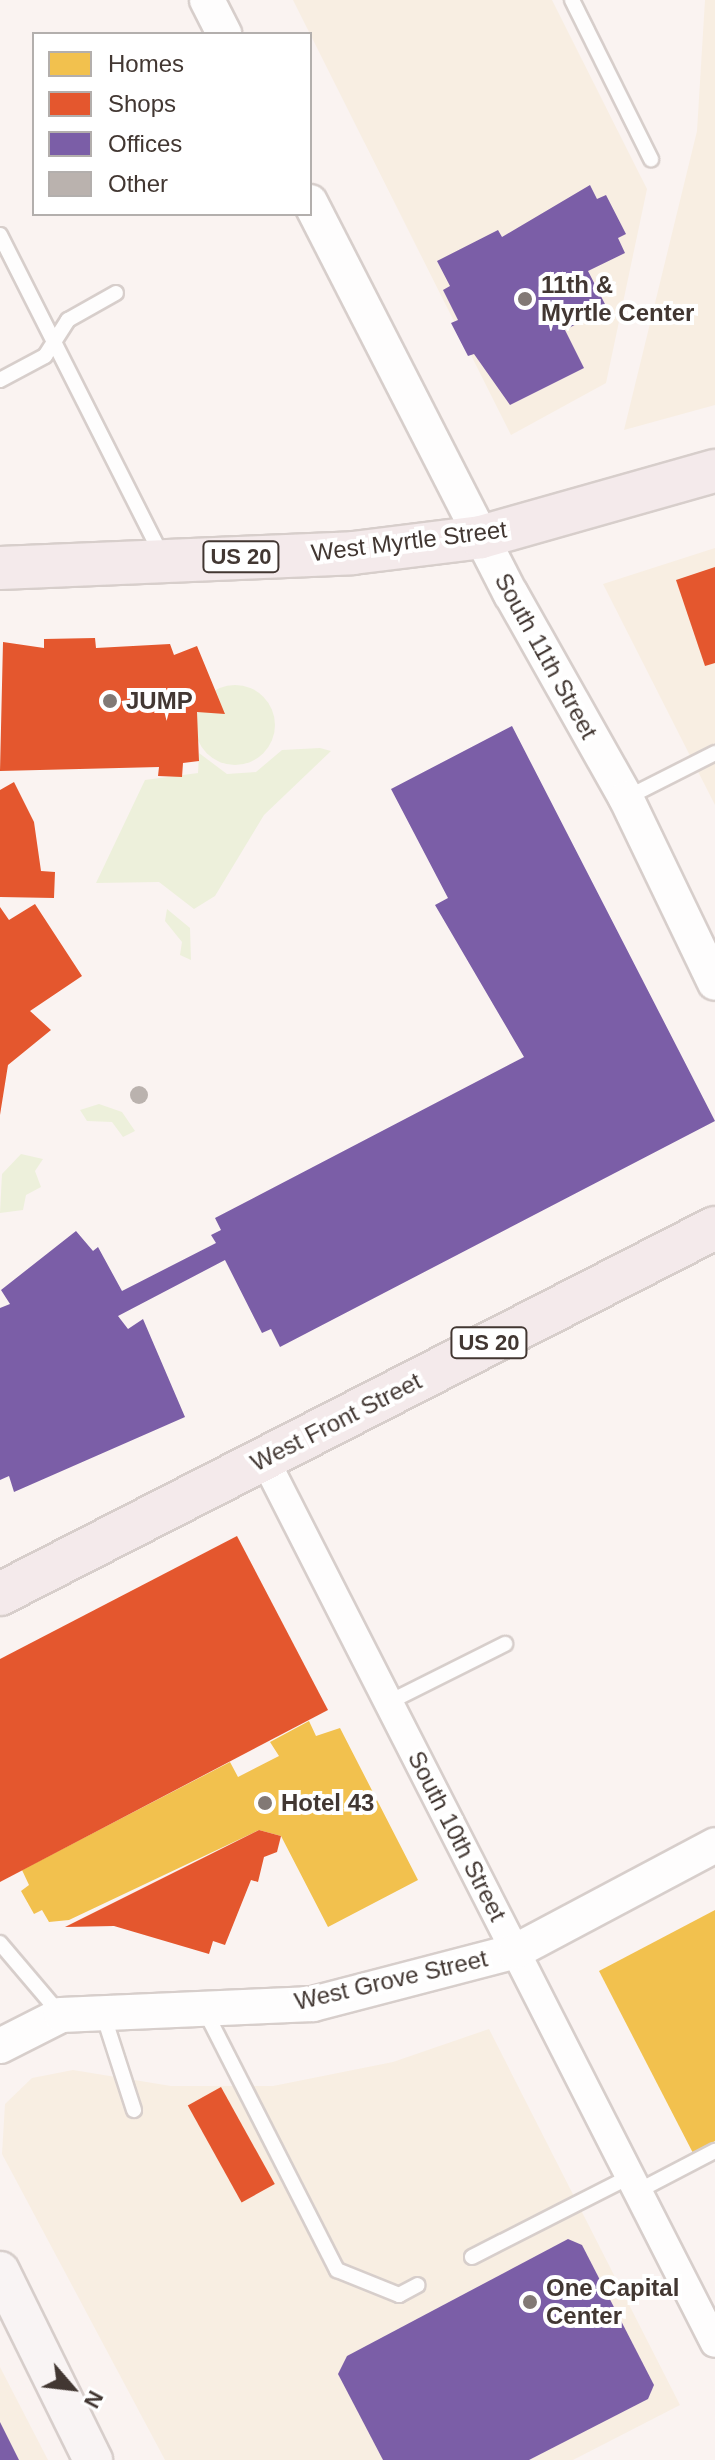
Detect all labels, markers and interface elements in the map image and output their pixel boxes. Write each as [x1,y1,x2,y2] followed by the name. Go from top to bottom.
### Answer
[32,32,312,216] legend
[108,50,184,77] text: Homes
[108,90,176,117] text: Shops
[108,130,182,157] text: Offices
[108,170,168,197] text: Other
[541,271,694,327] place label: 11th & Myrtle Center
[516,290,534,308] marker: 11th & Myrtle Center
[310,515,508,567] street label: West Myrtle Street
[201,539,281,575] road number: US 20
[489,568,603,744] street label: South 11th Street
[126,687,193,715] place label: JUMP
[101,692,119,710] marker: JUMP
[449,1325,529,1361] road number: US 20
[246,1367,426,1477] street label: West Front Street
[402,1746,512,1926] street label: South 10th Street
[281,1789,374,1817] place label: Hotel 43
[256,1794,274,1812] marker: Hotel 43
[292,1944,490,2016] street label: West Grove Street
[546,2274,679,2330] place label: One Capital Center
[521,2293,539,2311] marker: One Capital Center
[32,2348,112,2428] north arrow
[79,2387,108,2412] text: N

